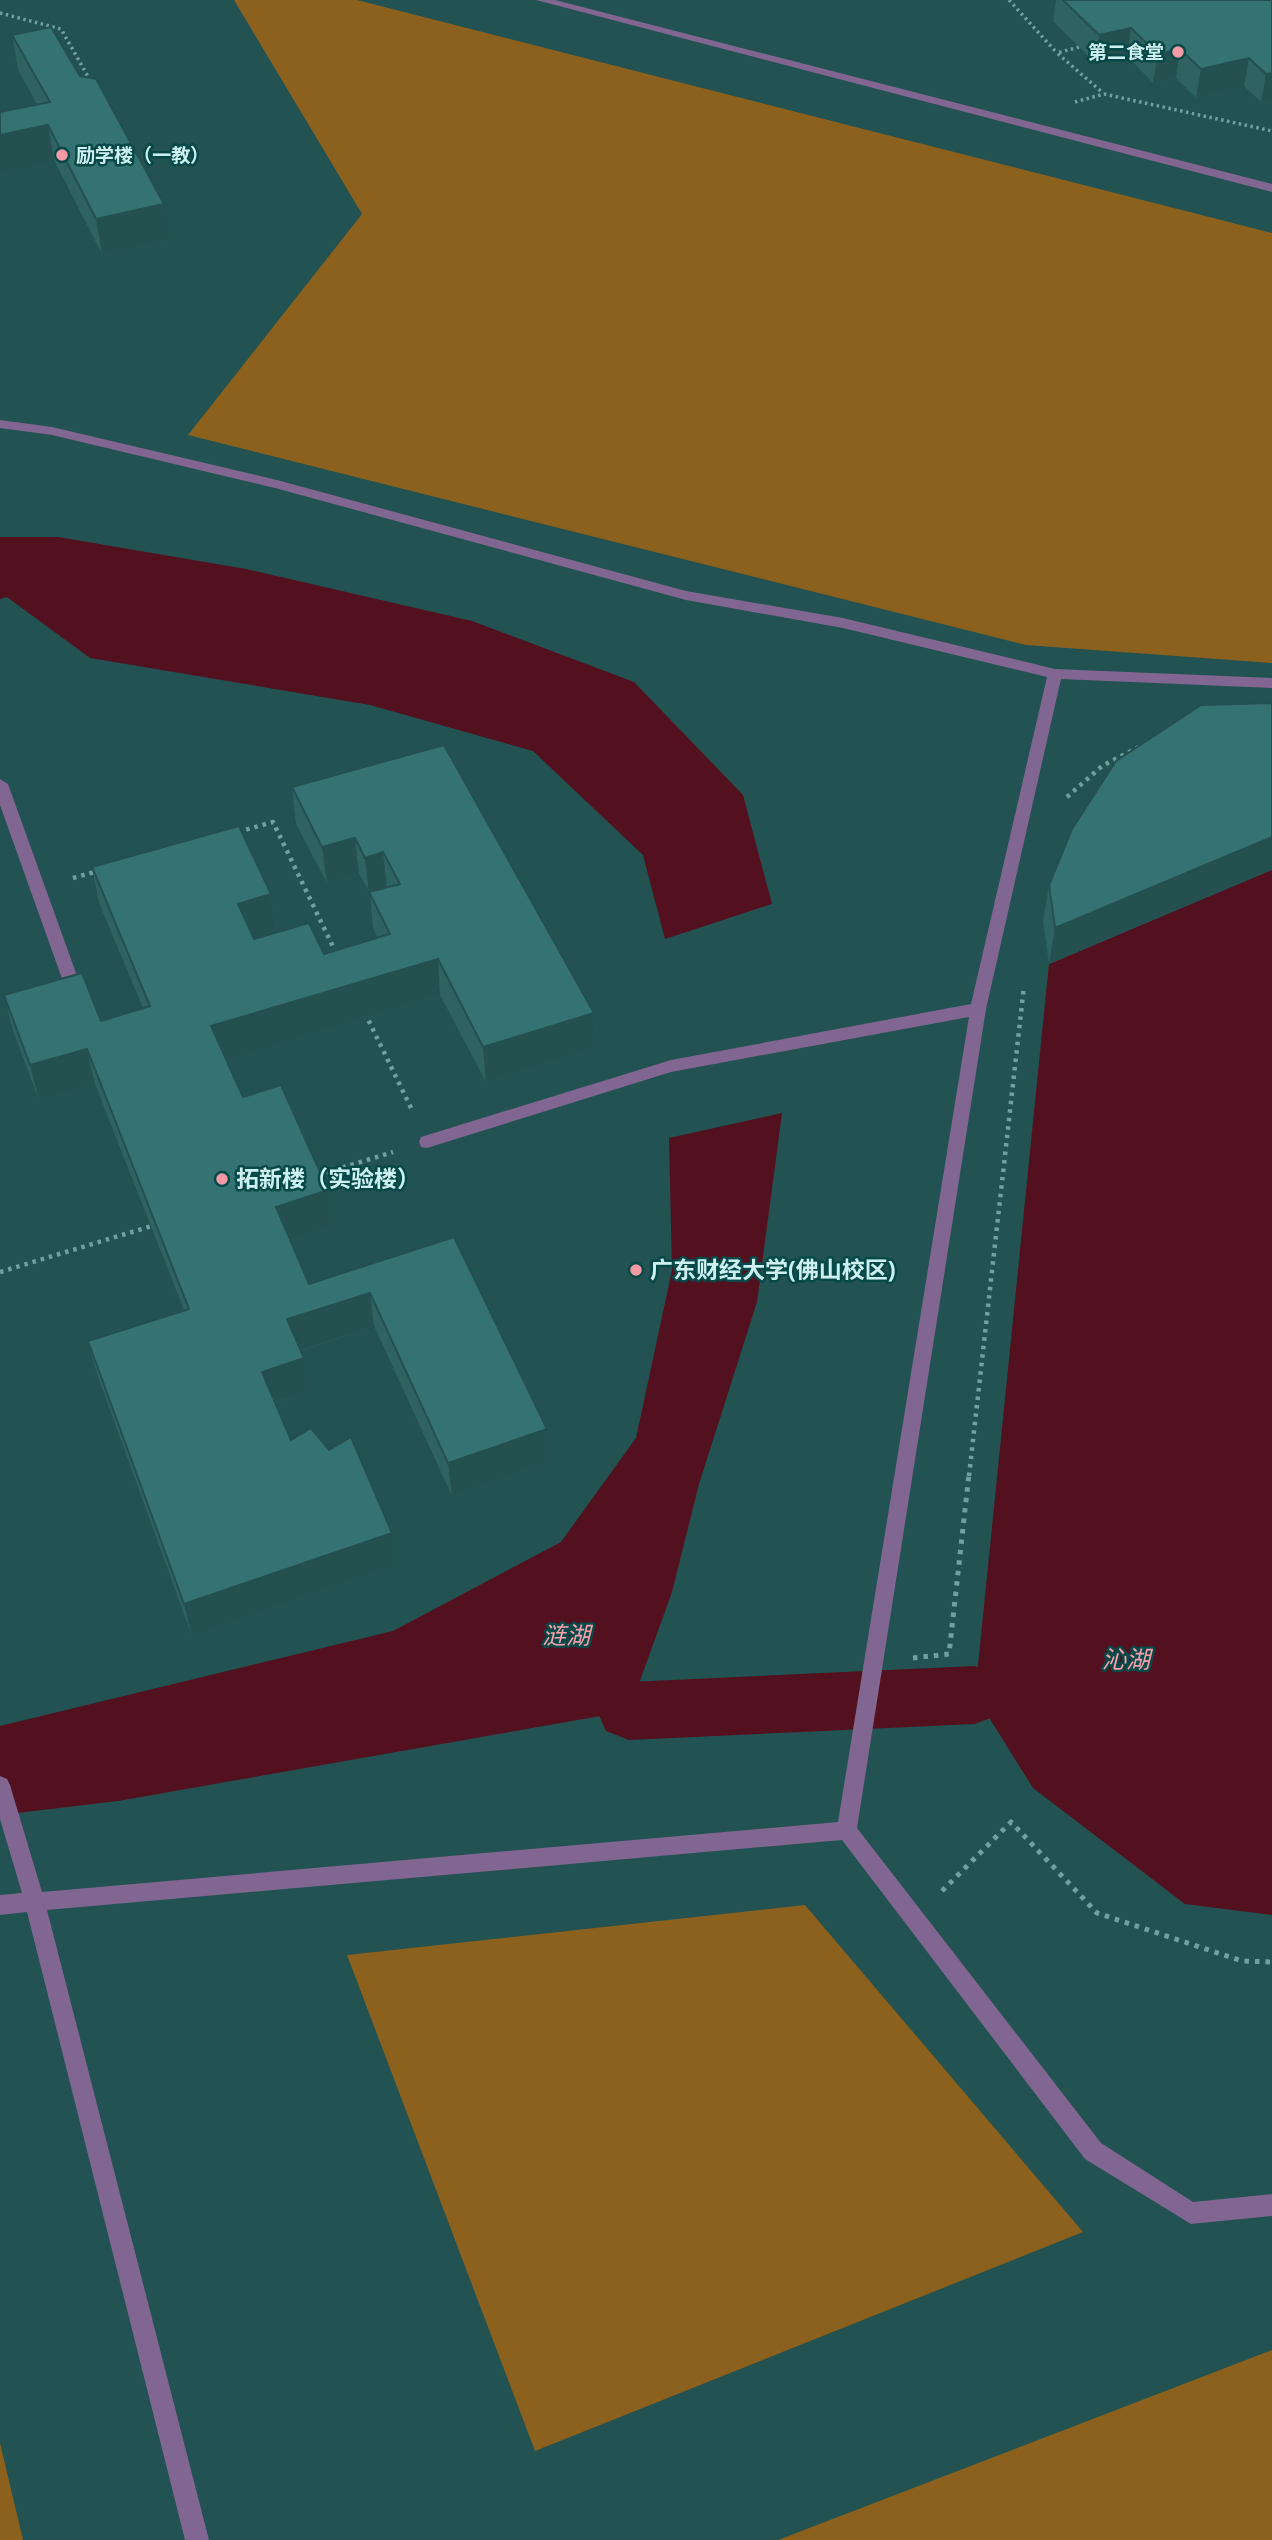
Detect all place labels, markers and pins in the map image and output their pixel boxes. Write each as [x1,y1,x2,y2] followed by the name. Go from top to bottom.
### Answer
[1088,39,1164,65] place label: 第二食堂
[1170,44,1186,60] marker: 第二食堂
[76,142,209,168] place label: 励学楼（一教）
[54,147,70,163] marker: 励学楼（一教）
[236,1162,420,1194] place label: 拓新楼（实验楼）
[214,1171,230,1187] marker: 拓新楼（实验楼）
[650,1253,896,1285] place label: 广东财经大学(佛山校区)
[628,1262,644,1278] marker: 广东财经大学(佛山校区)

